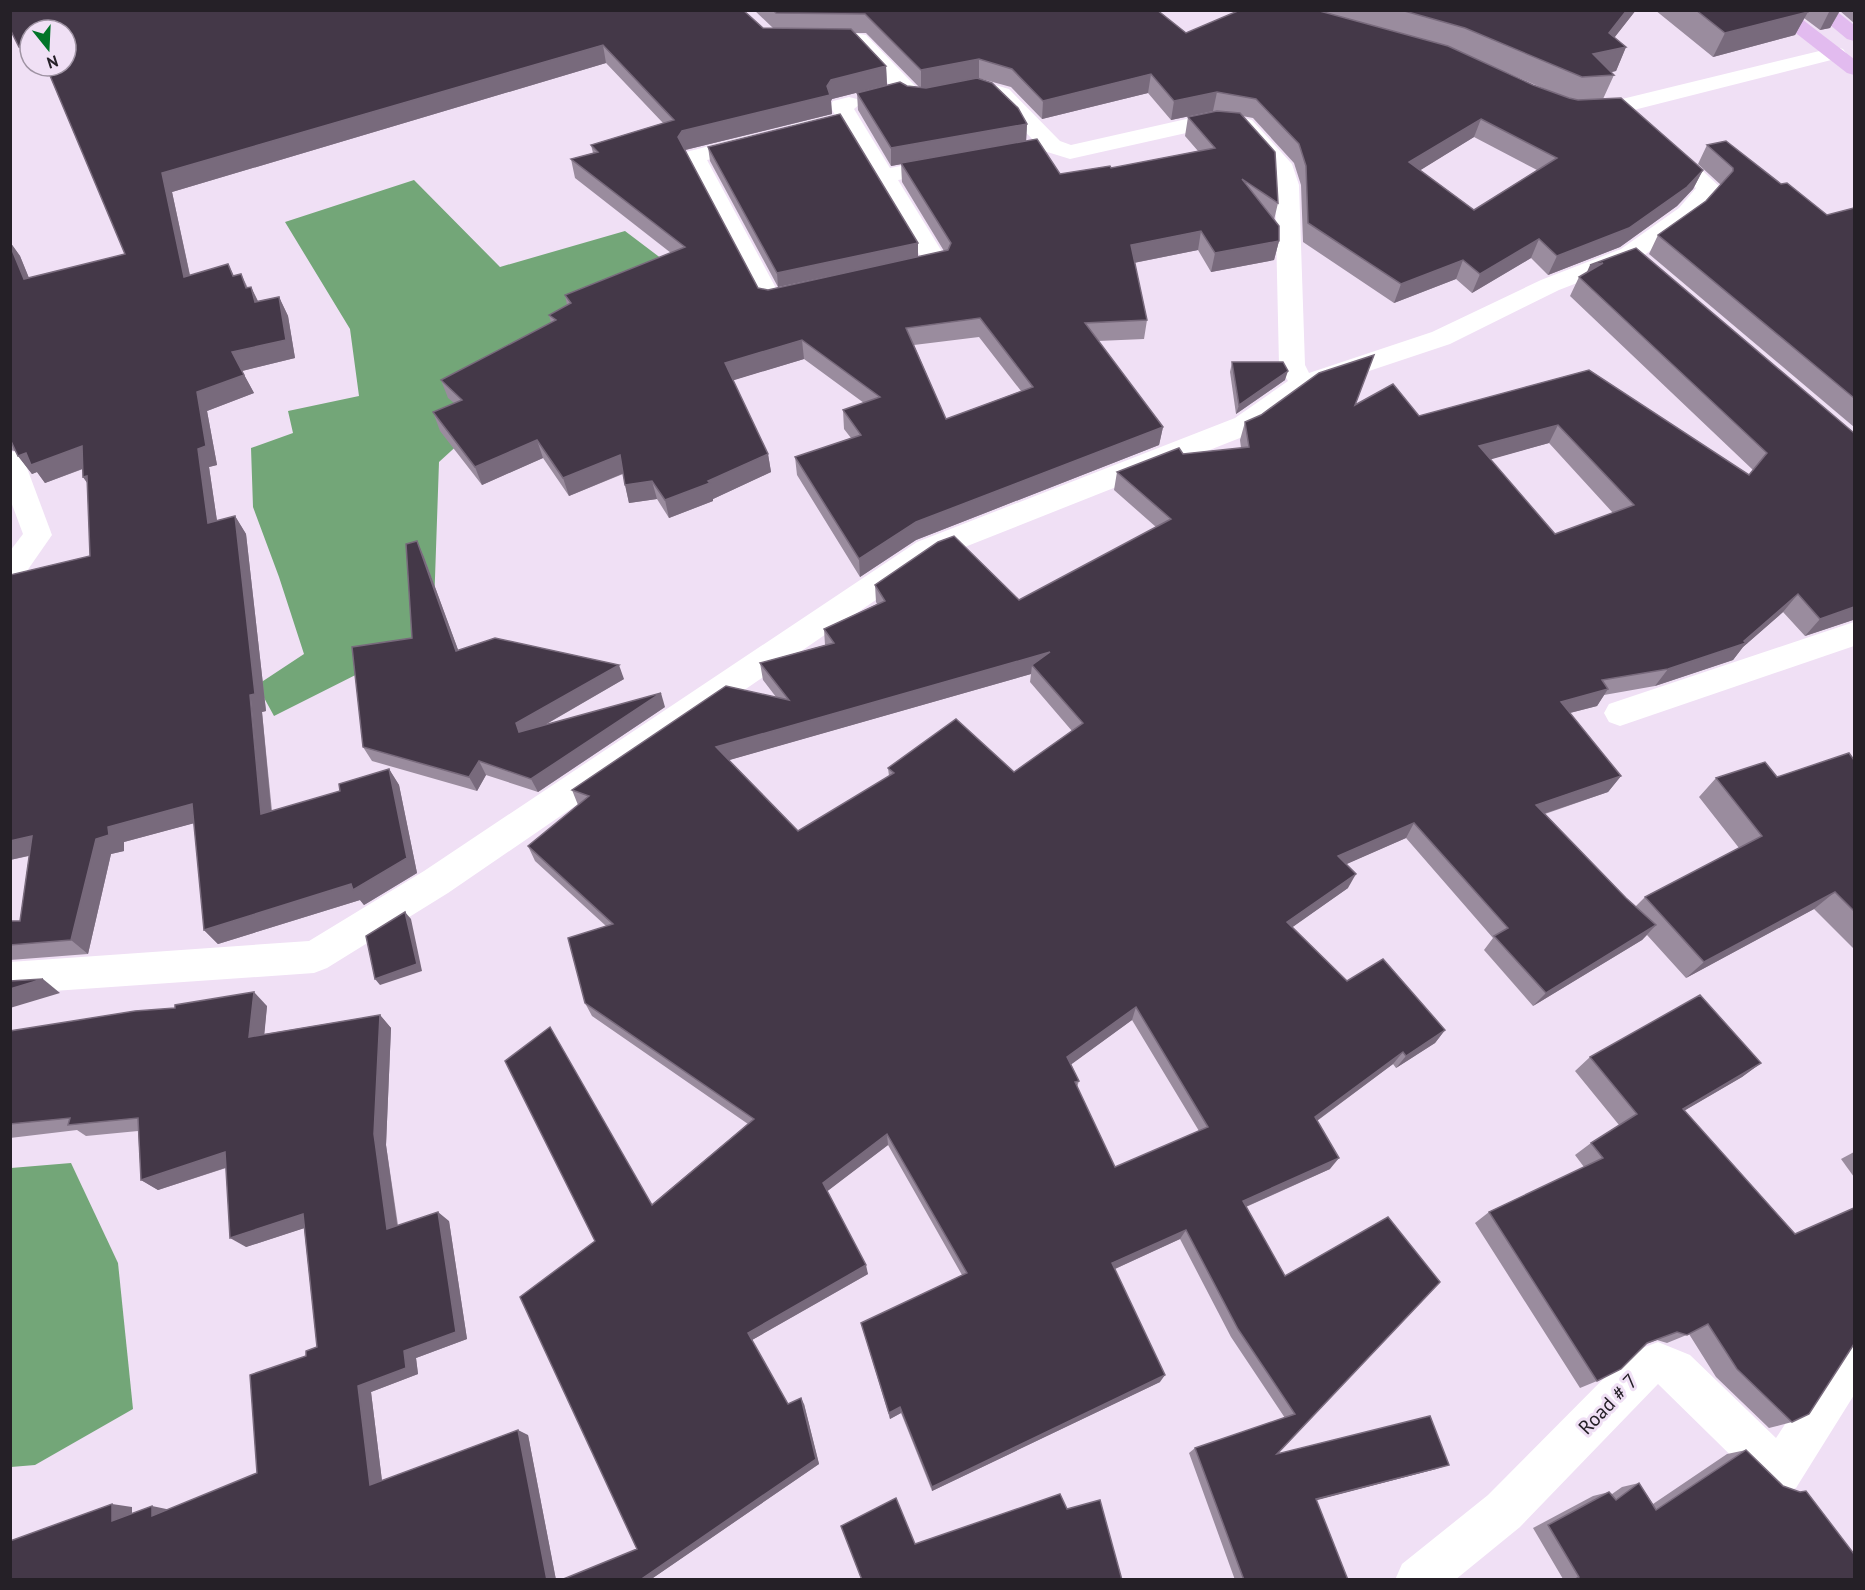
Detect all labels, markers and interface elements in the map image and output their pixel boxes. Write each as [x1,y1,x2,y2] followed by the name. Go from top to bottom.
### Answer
[18,18,78,78] north arrow
[45,51,61,73] text: N
[1573,1368,1643,1440] street label: Road # 7

